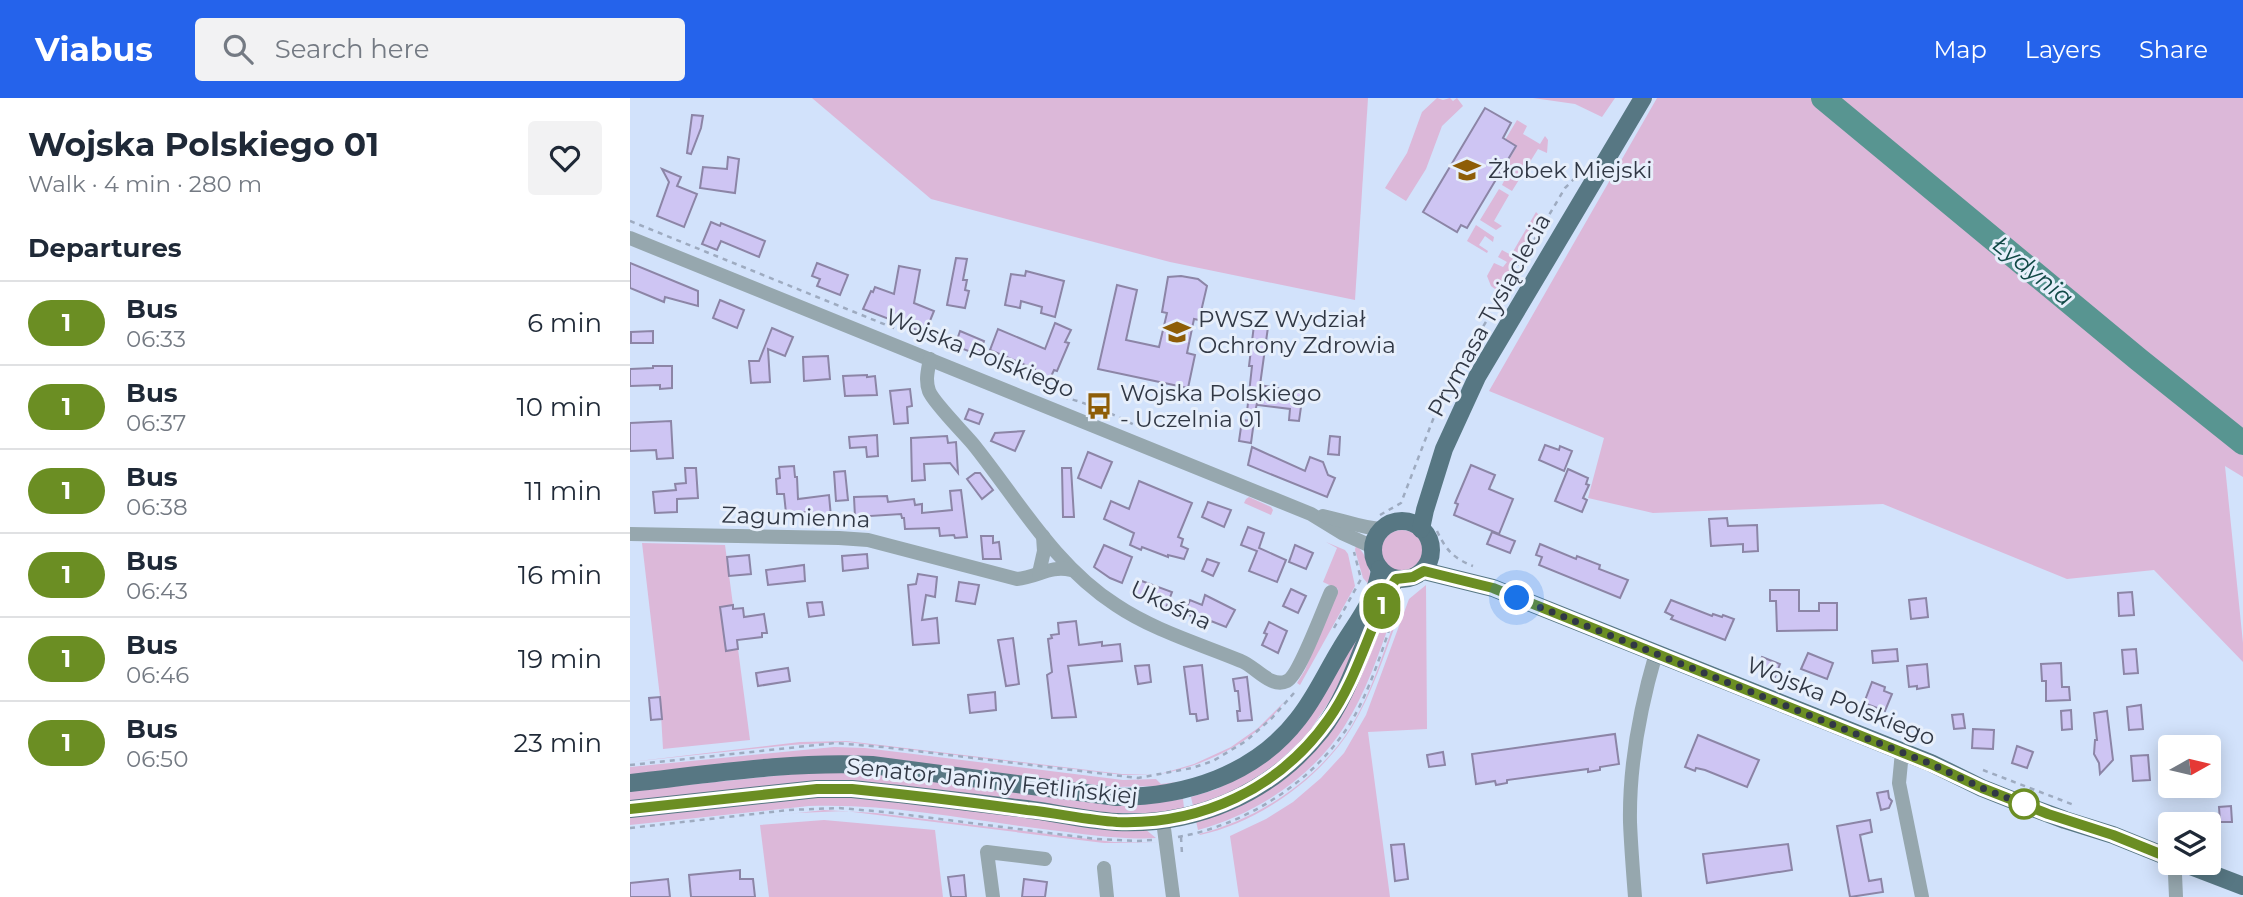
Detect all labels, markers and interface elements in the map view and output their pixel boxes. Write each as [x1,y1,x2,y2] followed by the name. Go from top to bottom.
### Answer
[195,18,685,81] search box
[35,29,153,69] text: Viabus
[219,30,257,68] icon: search
[275,33,429,65] text: Search here
[1933,35,1987,64] text: Map
[2025,35,2101,64] text: Layers
[2139,35,2208,64] text: Share
[528,121,602,195] button: heart
[28,124,379,164] text: Wojska Polskiego 01
[1452,155,1482,185] school or university icon: Żłobek Miejski
[1488,156,1652,184] place label: Żłobek Miejski
[28,170,262,198] text: Walk · 4 min · 280 m
[1421,208,1557,422] street label: Prymasa Tysiąclecia
[1987,229,2079,312] water label: Łydynia
[28,232,182,264] text: Departures
[126,293,178,325] text: Bus
[881,302,1079,404] street label: Wojska Polskiego
[1198,305,1396,359] place label: PWSZ Wydział Ochrony Zdrowia
[527,307,602,339] text: 6 min
[62,308,71,337] text: 1
[1162,317,1192,347] school or university icon: PWSZ Wydział Ochrony Zdrowia
[126,325,186,353] text: 06:33
[126,377,178,409] text: Bus
[1120,379,1321,433] place label: Wojska Polskiego - Uczelnia 01
[516,391,602,423] text: 10 min
[1084,391,1114,421] bus stop icon: Wojska Polskiego - Uczelnia 01
[62,392,71,421] text: 1
[126,409,186,437] text: 06:37
[126,461,178,493] text: Bus
[524,475,602,507] text: 11 min
[62,476,71,505] text: 1
[126,493,188,521] text: 06:38
[721,500,871,534] street label: Zagumienna
[126,545,178,577] text: Bus
[518,559,602,591] text: 16 min
[62,560,71,589] text: 1
[1126,574,1216,636] street label: Ukośna
[126,577,188,605] text: 06:43
[1499,580,1534,615] your location
[1359,583,1405,629] line badge: 1
[1377,591,1387,620] text: 1
[126,629,178,661] text: Bus
[518,643,602,675] text: 19 min
[62,644,71,673] text: 1
[1742,650,1940,752] street label: Wojska Polskiego
[126,661,189,689] text: 06:46
[126,713,178,745] text: Bus
[514,727,602,759] text: 23 min
[62,728,71,757] text: 1
[2158,735,2221,798] north arrow
[2158,735,2221,875] map controls
[126,745,188,773] text: 06:50
[845,752,1139,810] street label: Senator Janiny Fetlińskiej
[2009,789,2039,819] unlabelled marker
[2158,812,2221,875] button: layers

